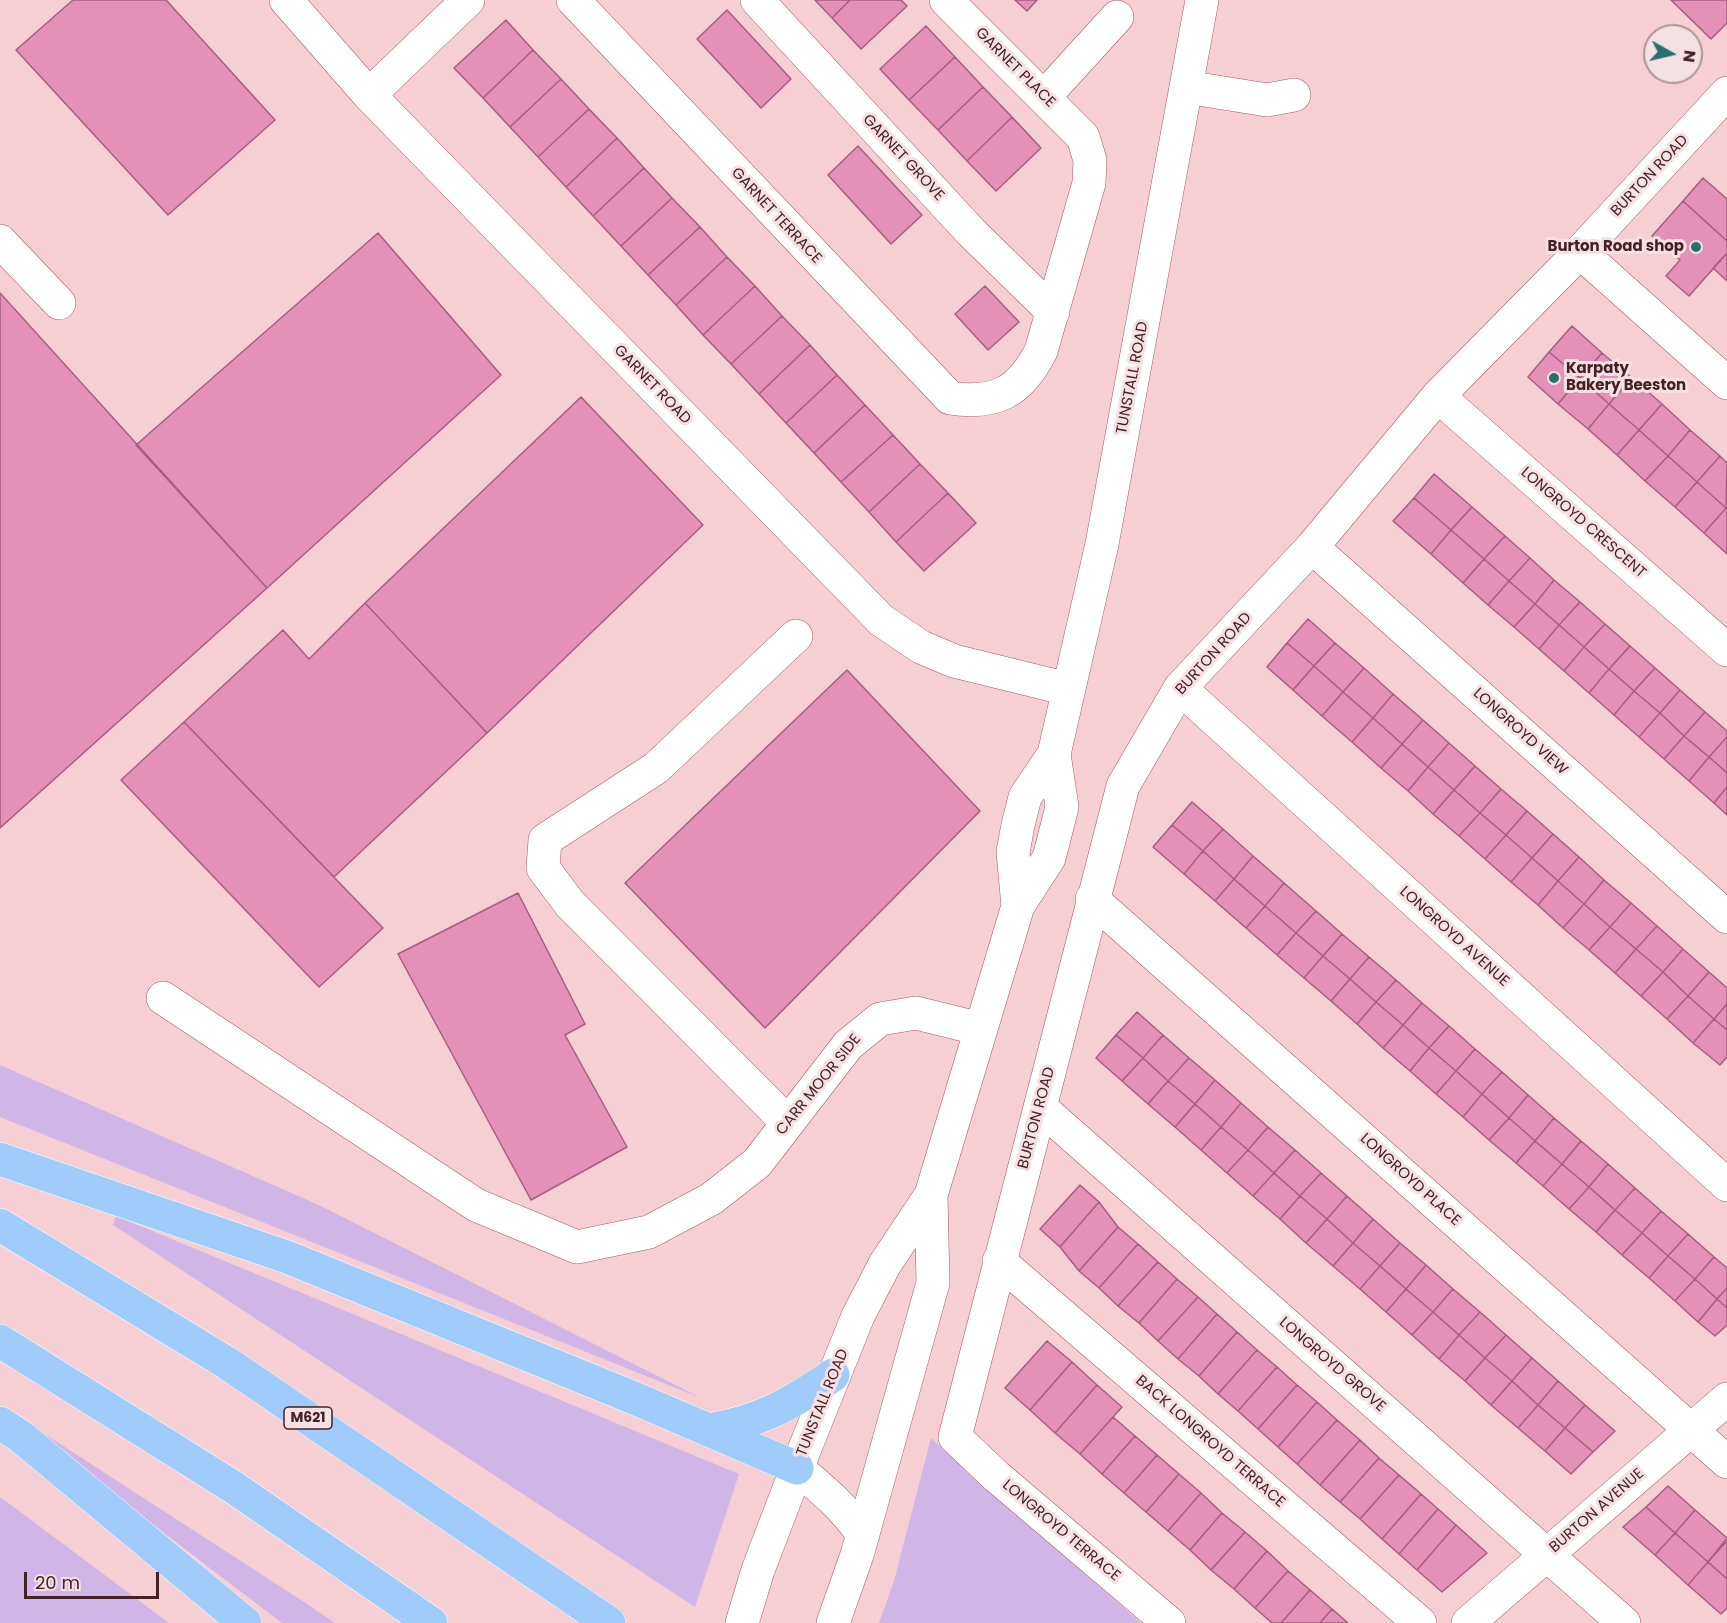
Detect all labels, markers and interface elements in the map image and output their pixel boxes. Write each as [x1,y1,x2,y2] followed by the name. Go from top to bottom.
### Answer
[971,24,1059,112] street label: GARNET PLACE
[1643,24,1703,84] north arrow
[1677,49,1702,64] text: N
[858,111,948,205] street label: GARNET GROVE
[1608,132,1692,220] street label: BURTON ROAD
[727,164,825,268] street label: GARNET TERRACE
[1548,238,1684,256] place label: Burton Road shop
[1689,240,1703,254] marker: Burton Road shop
[1113,320,1153,436] street label: TUNSTALL ROAD
[610,342,694,428] street label: GARNET ROAD
[1566,360,1686,395] place label: Karpaty Bakery Beeston
[1547,371,1561,385] marker: Karpaty Bakery Beeston
[1517,464,1649,582] street label: LONGROYD CRESCENT
[1172,609,1256,699] street label: BURTON ROAD
[1469,685,1571,779] street label: LONGROYD VIEW
[1396,883,1512,991] street label: LONGROYD AVENUE
[773,1031,865,1139] street label: CARR MOOR SIDE
[1015,1065,1059,1171] street label: BURTON ROAD
[1356,1130,1464,1230] street label: LONGROYD PLACE
[1275,1314,1389,1416] street label: LONGROYD GROVE
[793,1347,853,1459] street label: TUNSTALL ROAD
[1132,1372,1288,1512] street label: BACK LONGROYD TERRACE
[284,1407,332,1429] road number: M621
[1546,1465,1648,1557] street label: BURTON AVENUE
[998,1476,1124,1586] street label: LONGROYD TERRACE
[27,1560,162,1598] scale bar
[35,1570,80,1595] text: 20 m

